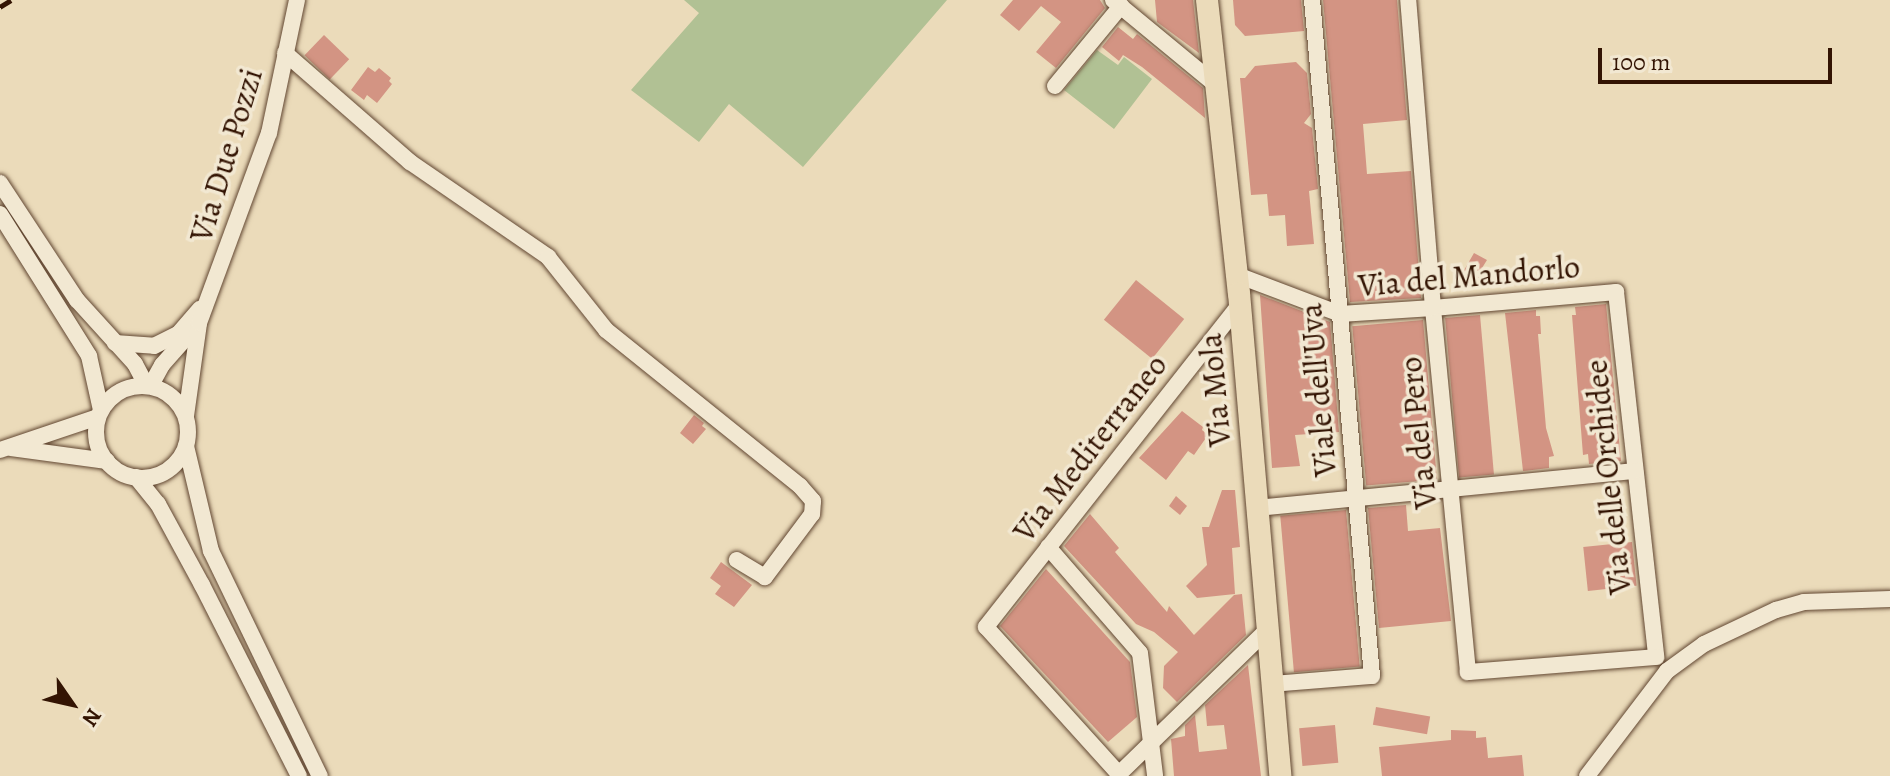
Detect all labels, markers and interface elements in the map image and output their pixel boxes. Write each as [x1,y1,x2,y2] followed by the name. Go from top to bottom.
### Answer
[1602,32,1836,82] scale bar
[1612,46,1671,78] text: 100 m
[181,64,271,246] street label: Via Due Pozzi
[1356,247,1582,305] street label: Via del Mandorlo
[1291,302,1345,478] street label: Viale dell'Uva
[1191,332,1239,448] street label: Via Mola
[1005,347,1175,549] street label: Via Mediterraneo
[1391,355,1445,511] street label: Via del Pero
[1577,358,1639,596] street label: Via delle Orchidee
[32,664,112,744] north arrow
[75,702,109,732] text: N

